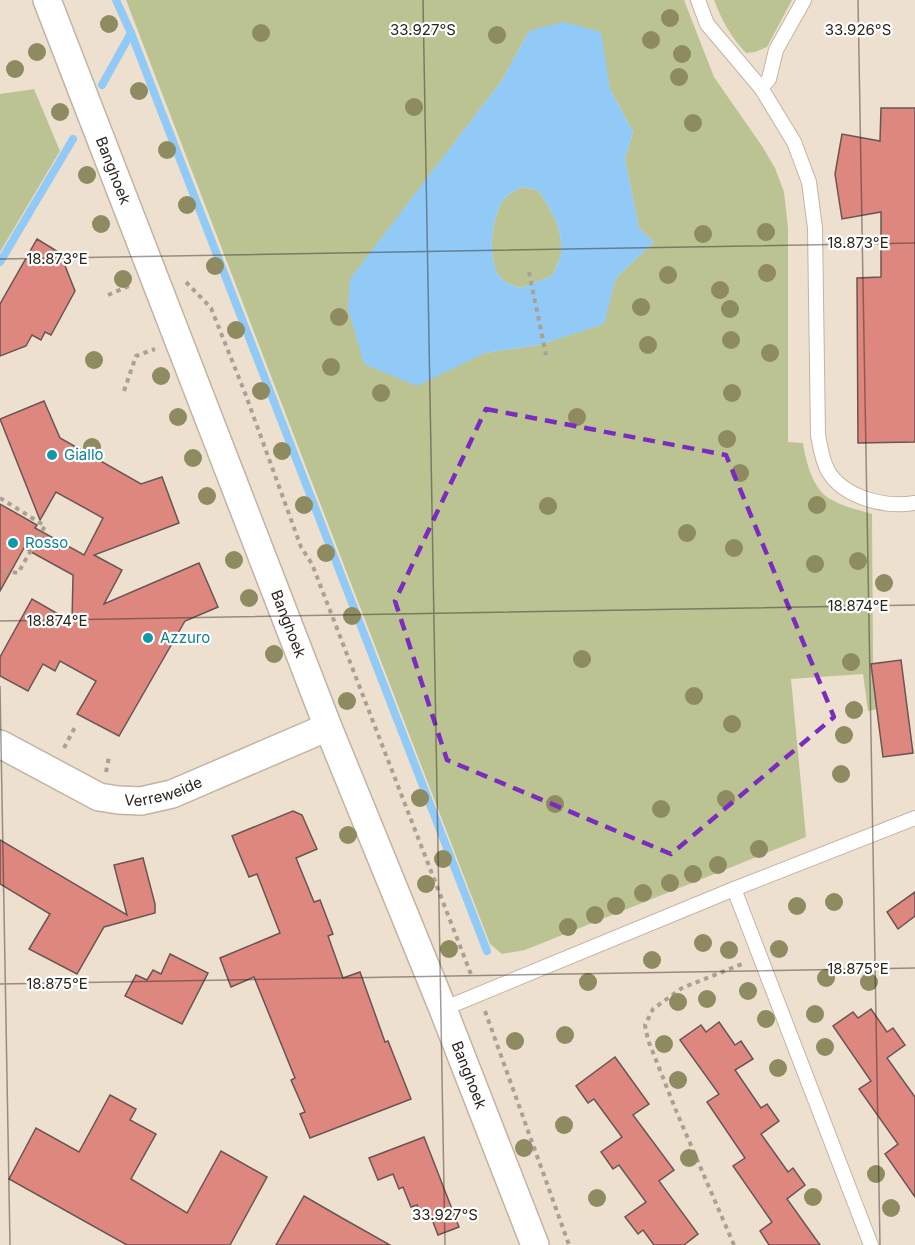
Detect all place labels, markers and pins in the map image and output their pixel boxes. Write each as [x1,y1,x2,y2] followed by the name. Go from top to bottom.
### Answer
[64,445,104,464] place label: Giallo
[45,448,59,462] marker: Giallo
[25,533,68,552] place label: Rosso
[6,536,20,550] marker: Rosso
[160,628,210,647] place label: Azzuro
[141,631,155,645] marker: Azzuro

